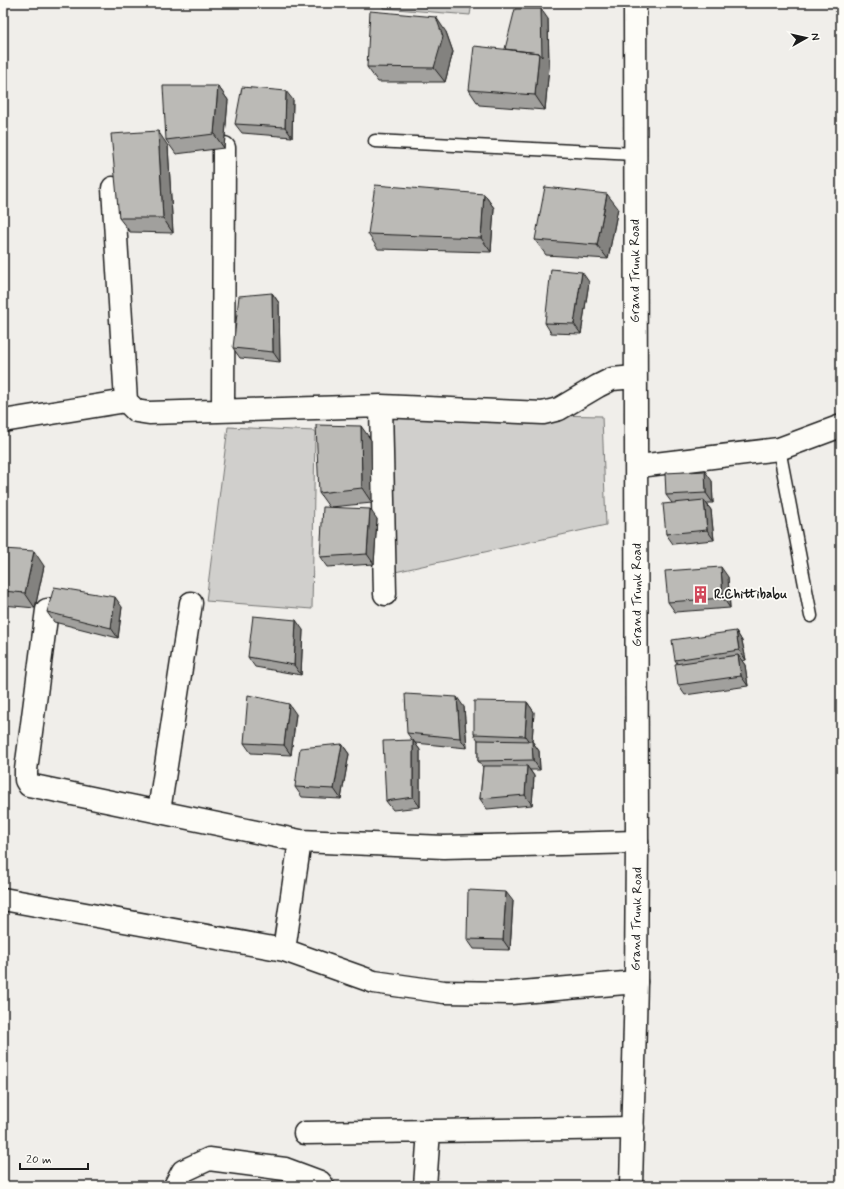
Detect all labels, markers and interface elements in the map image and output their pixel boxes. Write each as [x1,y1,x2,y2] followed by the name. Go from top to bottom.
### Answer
[786,18,826,58] north arrow
[807,32,822,41] text: N
[627,219,644,323] street label: Grand Trunk Road
[629,543,646,647] street label: Grand Trunk Road
[691,584,711,604] building icon: R.Chittibabu
[714,586,787,603] place label: R.Chittibabu
[628,867,646,971] street label: Grand Trunk Road
[20,1145,88,1171] scale bar
[26,1152,52,1168] text: 20 m

